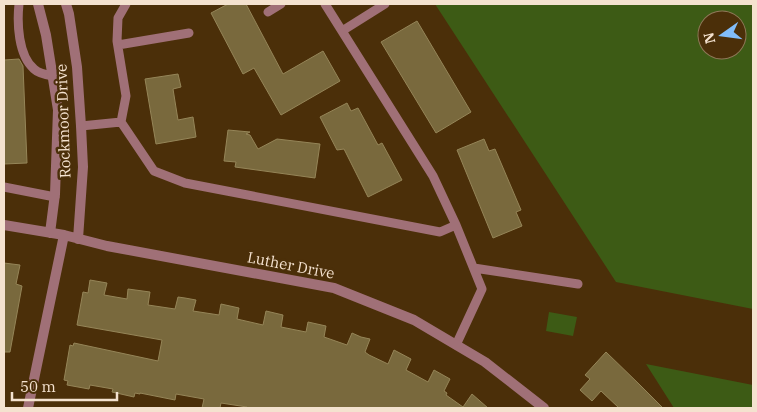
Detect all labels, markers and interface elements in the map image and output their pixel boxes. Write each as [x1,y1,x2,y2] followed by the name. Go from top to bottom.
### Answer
[697,10,747,60] north arrow
[699,31,719,46] text: N
[52,64,74,178] street label: Rockmoor Drive
[246,247,336,283] street label: Luther Drive
[12,370,118,402] scale bar
[20,377,56,396] text: 50 m

